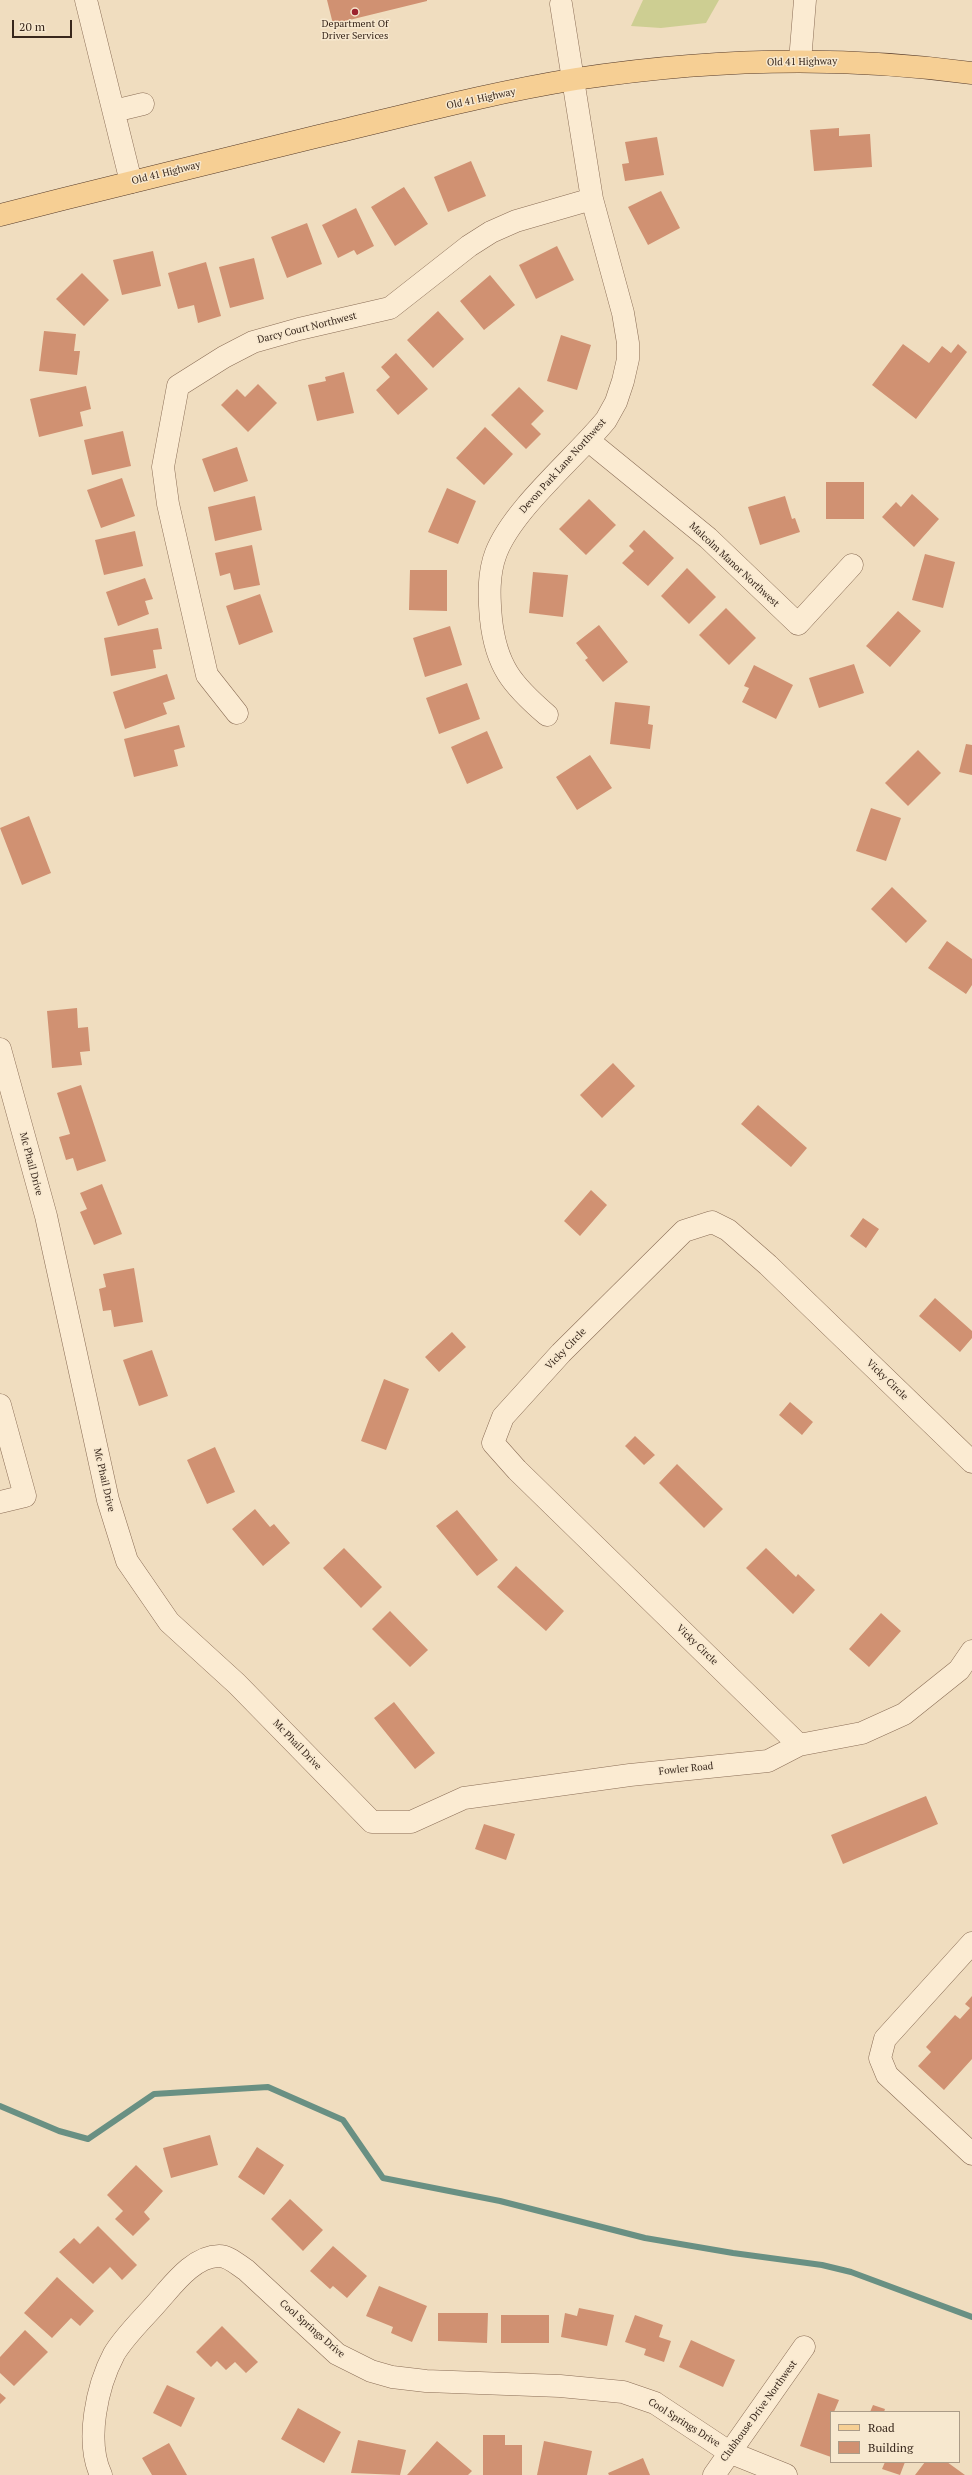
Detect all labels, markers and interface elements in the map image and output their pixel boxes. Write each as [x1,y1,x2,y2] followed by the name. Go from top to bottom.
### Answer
[350,7,360,17] marker: Department Of Driver Services
[14,12,74,38] scale bar
[322,18,388,42] place label: Department Of Driver Services
[19,19,45,34] text: 20 m
[767,55,837,69] street label: Old 41 Highway
[445,86,517,112] street label: Old 41 Highway
[130,159,202,187] street label: Old 41 Highway
[256,310,358,346] street label: Darcy Court Northwest
[517,416,609,516] street label: Devon Park Lane Northwest
[686,520,782,610] street label: Malcolm Manor Northwest
[17,1131,45,1197] street label: Mc Phail Drive
[543,1326,589,1372] street label: Vicky Circle
[864,1357,910,1403] street label: Vicky Circle
[91,1447,117,1513] street label: Mc Phail Drive
[674,1622,720,1668] street label: Vicky Circle
[270,1717,324,1773] street label: Mc Phail Drive
[658,1760,714,1778] street label: Fowler Road
[277,2297,347,2361] street label: Cool Springs Drive
[718,2358,800,2464] street label: Clubhouse Drive Northwest
[646,2396,722,2450] street label: Cool Springs Drive
[830,2411,960,2463] legend
[868,2420,895,2435] text: Road
[868,2440,913,2455] text: Building

